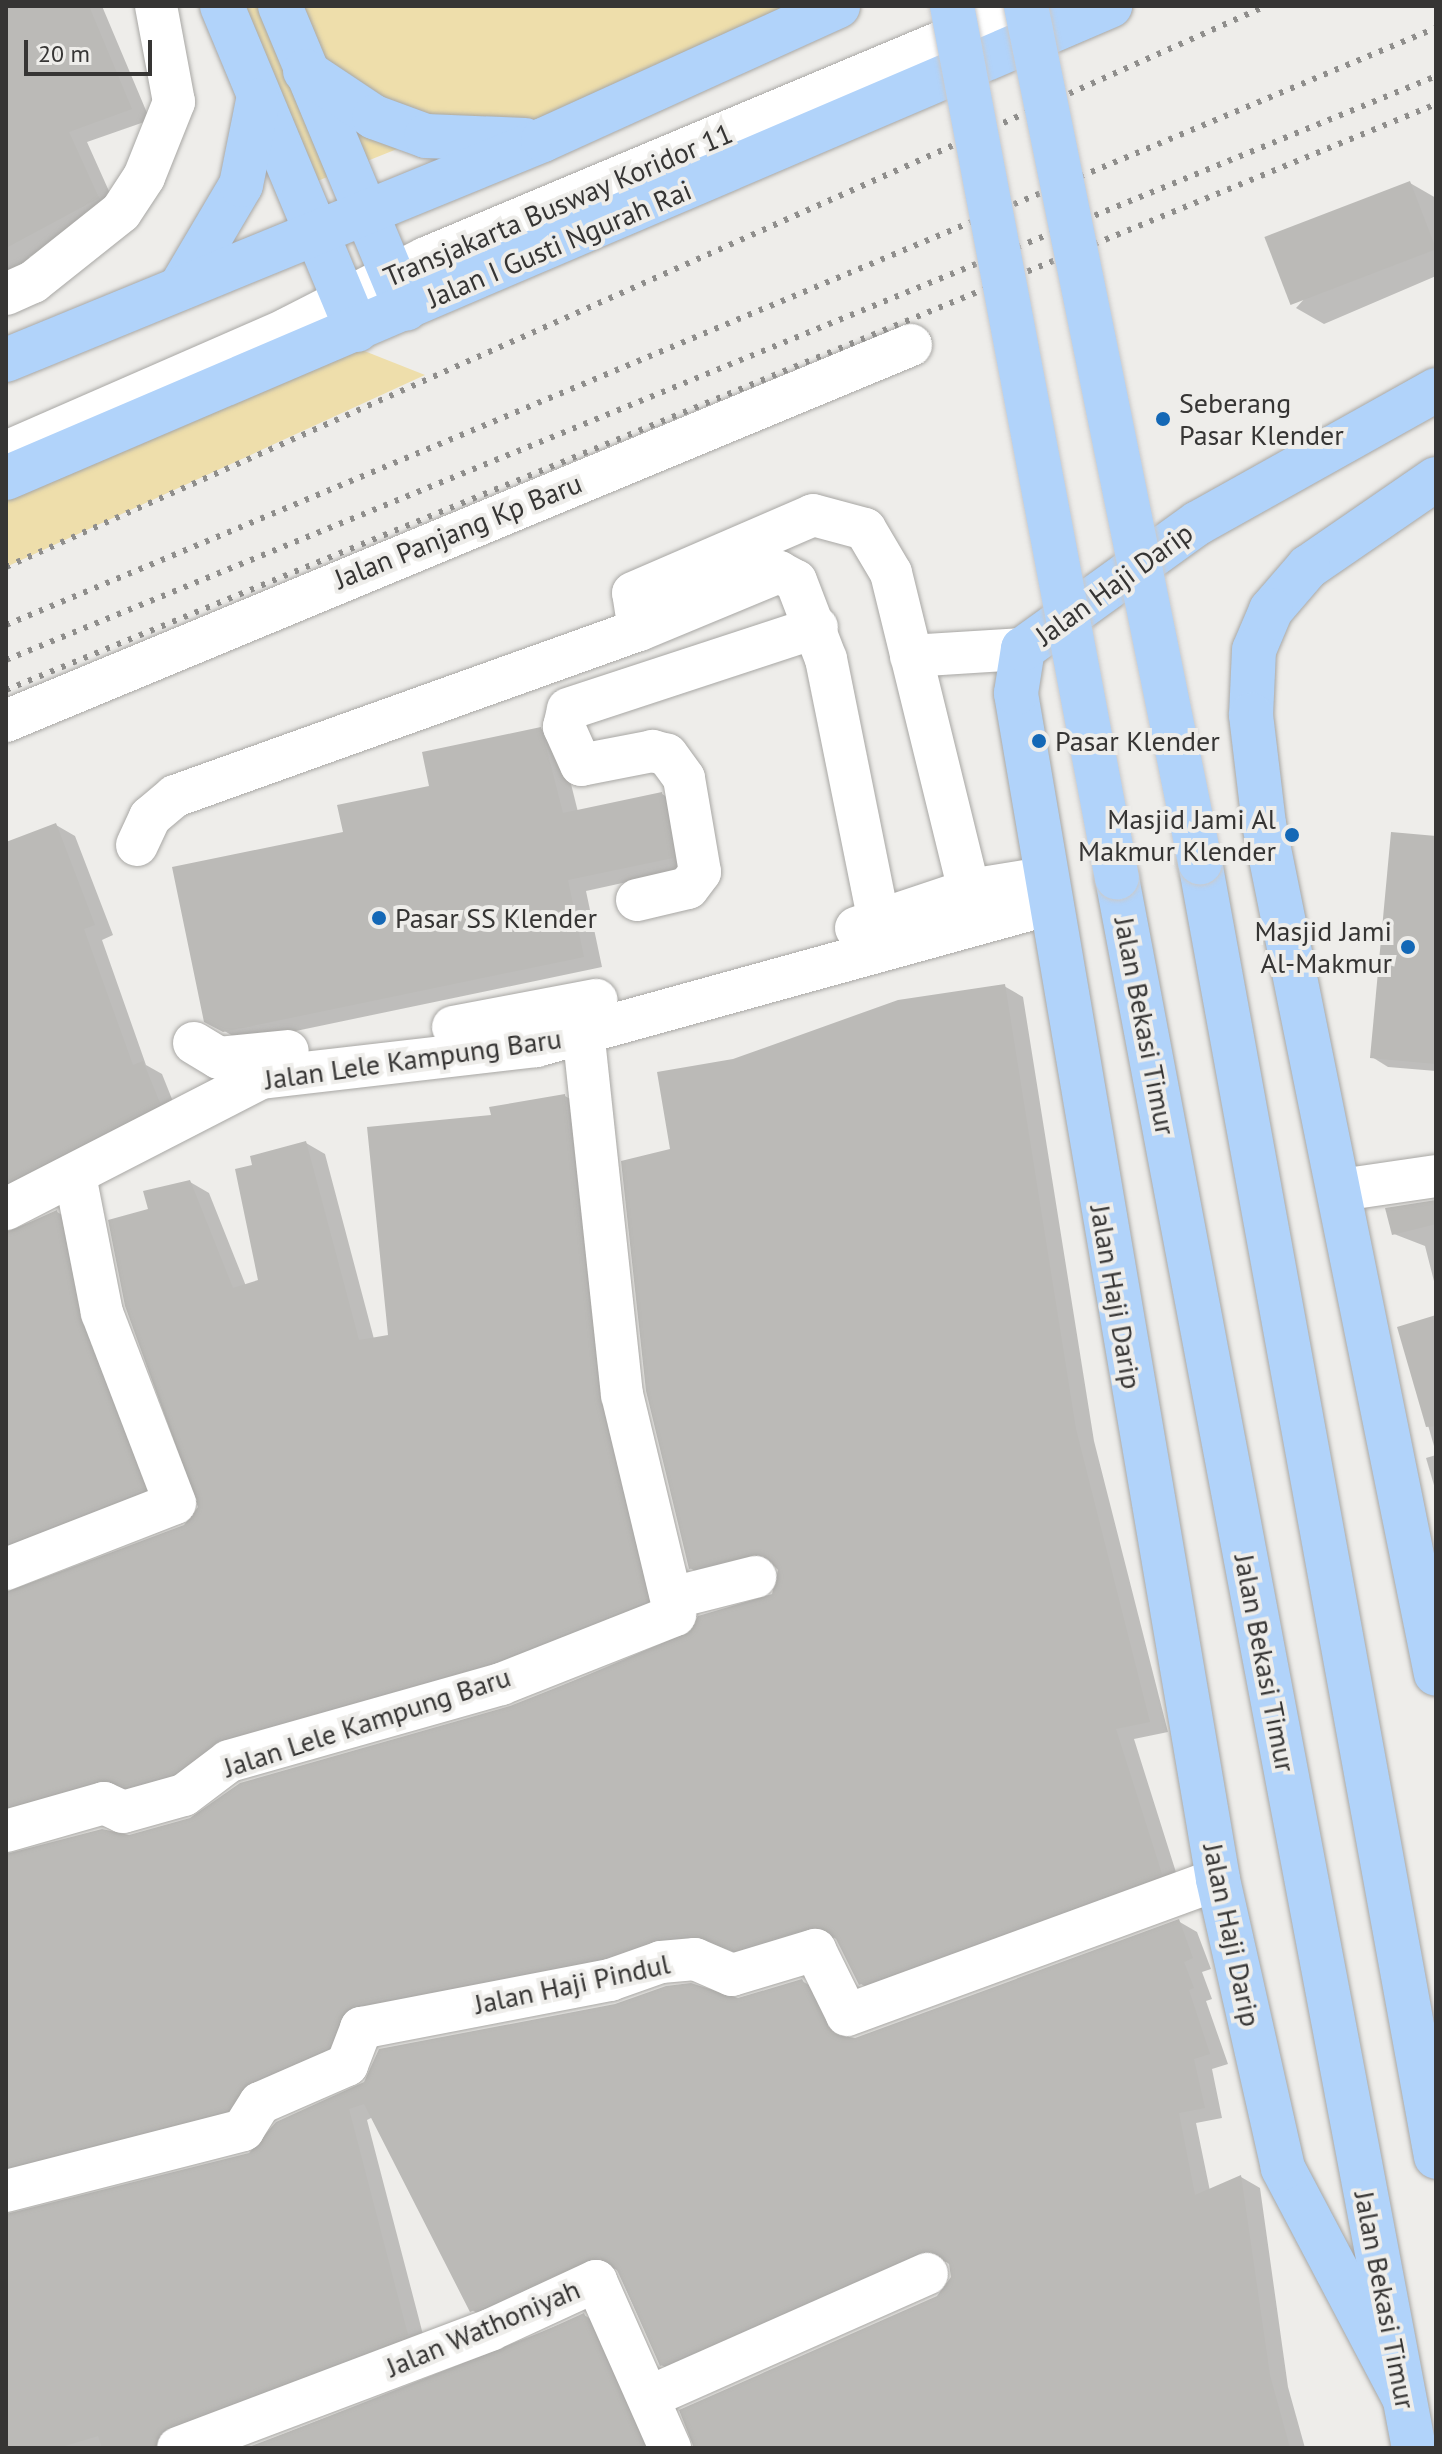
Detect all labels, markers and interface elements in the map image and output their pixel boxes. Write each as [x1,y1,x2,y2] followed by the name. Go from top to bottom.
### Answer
[28,24,156,74] scale bar
[38,38,90,69] text: 20 m
[378,116,738,294] street label: Transjakarta Busway Koridor 11
[422,173,696,315] street label: Jalan I Gusti Ngurah Rai
[1179,386,1344,452] place label: Seberang Pasar Klender
[1154,410,1172,428] marker: Seberang Pasar Klender
[329,466,587,596] street label: Jalan Panjang Kp Baru
[1029,516,1199,652] street label: Jalan Haji Darip
[1055,724,1220,758] place label: Pasar Klender
[1030,732,1048,750] marker: Pasar Klender
[1078,802,1276,868] place label: Masjid Jami Al Makmur Klender
[1283,826,1301,844] marker: Masjid Jami Al Makmur Klender
[395,901,597,935] place label: Pasar SS Klender
[370,909,388,927] marker: Pasar SS Klender
[1107,914,1183,1138] street label: Jalan Bekasi Timur
[1254,914,1392,980] place label: Masjid Jami Al-Makmur
[1399,938,1417,956] marker: Masjid Jami Al-Makmur
[262,1022,564,1096] street label: Jalan Lele Kampung Baru
[1083,1202,1149,1392] street label: Jalan Haji Darip
[1227,1551,1303,1775] street label: Jalan Bekasi Timur
[219,1660,515,1784] street label: Jalan Lele Kampung Baru
[1196,1840,1268,2030] street label: Jalan Haji Darip
[471,1947,673,2021] street label: Jalan Haji Pindul
[1347,2188,1423,2412] street label: Jalan Bekasi Timur
[381,2272,585,2384] street label: Jalan Wathoniyah

